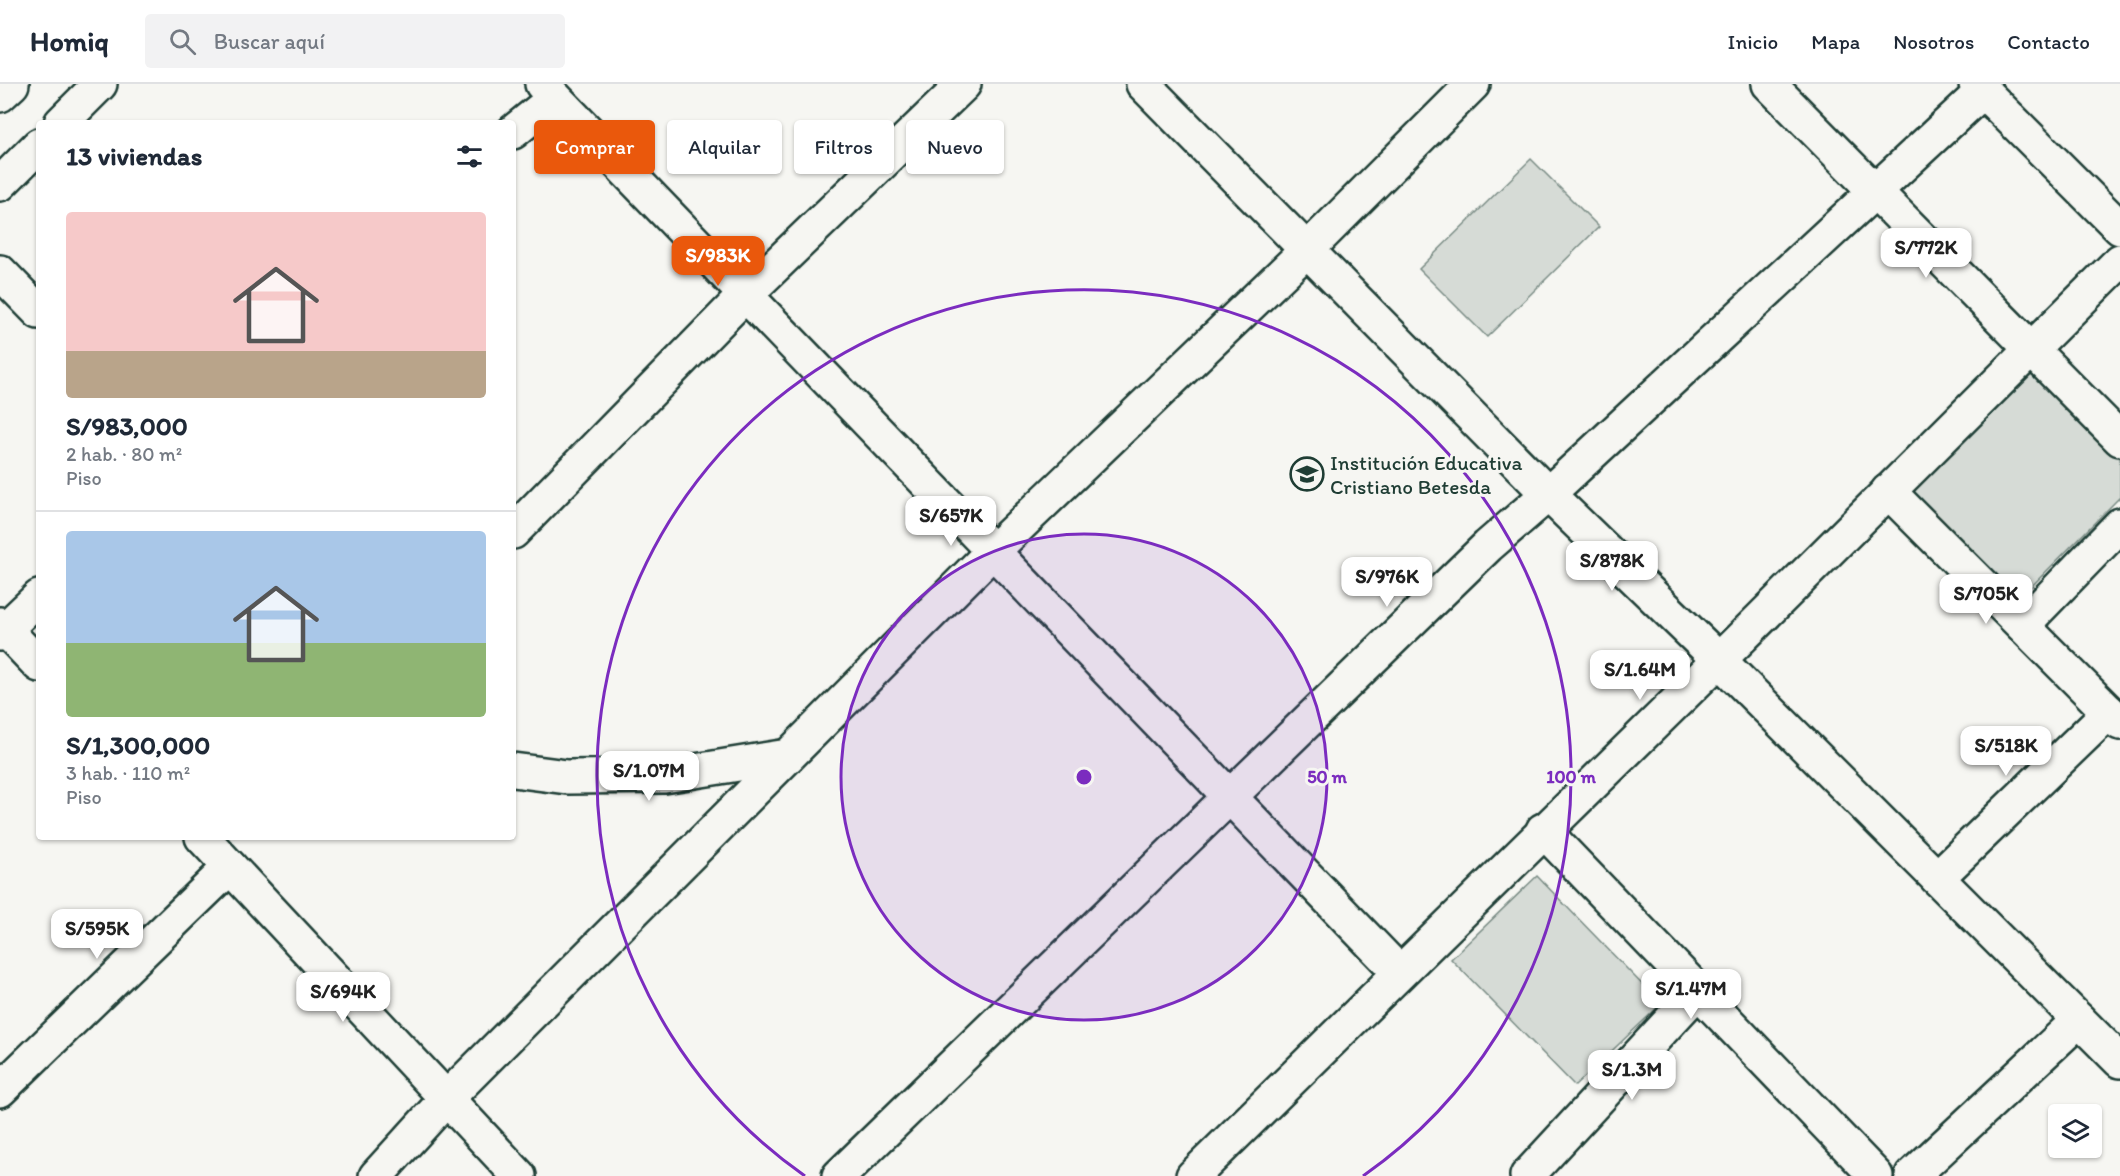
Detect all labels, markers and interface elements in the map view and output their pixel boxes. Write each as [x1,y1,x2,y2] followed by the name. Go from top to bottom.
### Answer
[145,14,565,68] search box
[30,24,109,58] text: Homiq
[166,25,199,58] icon: search
[214,28,325,55] text: Buscar aquí
[1728,29,1778,54] text: Inicio
[1811,29,1860,54] text: Mapa
[1893,29,1974,54] text: Nosotros
[2007,29,2090,54] text: Contacto
[534,120,655,174] chip: Comprar
[667,120,782,174] chip: Alquilar
[794,120,894,174] chip: Filtros
[906,120,1004,174] chip: Nuevo
[66,140,202,172] text: 13 viviendas
[453,140,486,173] icon: filters
[1877,228,1975,279] pin: S/772K
[1895,235,1957,259] text: S/772K
[669,236,767,287] pin: S/983K
[686,243,750,267] text: S/983K
[222,251,330,359] icon: home
[66,410,188,442] text: S/983,000
[66,442,182,466] text: 2 hab. · 80 m²
[1330,450,1522,499] place label: Institución Educativa Cristiano Betesda
[1289,456,1325,492] school or university icon: Institución Educativa Cristiano Betesda
[66,466,102,490] text: Piso
[902,496,1000,547] pin: S/657K
[919,503,983,527] text: S/657K
[1563,541,1661,592] pin: S/878K
[1580,548,1644,572] text: S/878K
[1338,557,1436,608] pin: S/976K
[1355,564,1419,588] text: S/976K
[222,570,330,678] icon: home
[1937,574,2035,625] pin: S/705K
[1953,581,2019,605] text: S/705K
[1585,650,1695,701] pin: S/1.64M
[1604,657,1676,681] text: S/1.64M
[1957,726,2055,777] pin: S/518K
[66,729,210,761] text: S/1,300,000
[1974,733,2038,757] text: S/518K
[594,751,704,802] pin: S/1.07M
[613,758,685,782] text: S/1.07M
[66,761,190,785] text: 3 hab. · 110 m²
[1307,766,1348,788] text: 50 m
[1546,766,1597,788] text: 100 m
[1074,767,1094,787] centre of rings
[66,785,102,809] text: Piso
[48,909,146,960] pin: S/595K
[65,916,129,940] text: S/595K
[1636,969,1746,1020] pin: S/1.47M
[294,972,392,1023] pin: S/694K
[1655,976,1727,1000] text: S/1.47M
[310,979,376,1003] text: S/694K
[1583,1050,1681,1101] pin: S/1.3M
[1602,1057,1662,1081] text: S/1.3M
[2048,1104,2102,1158] map controls
[2048,1104,2102,1158] button: layers

